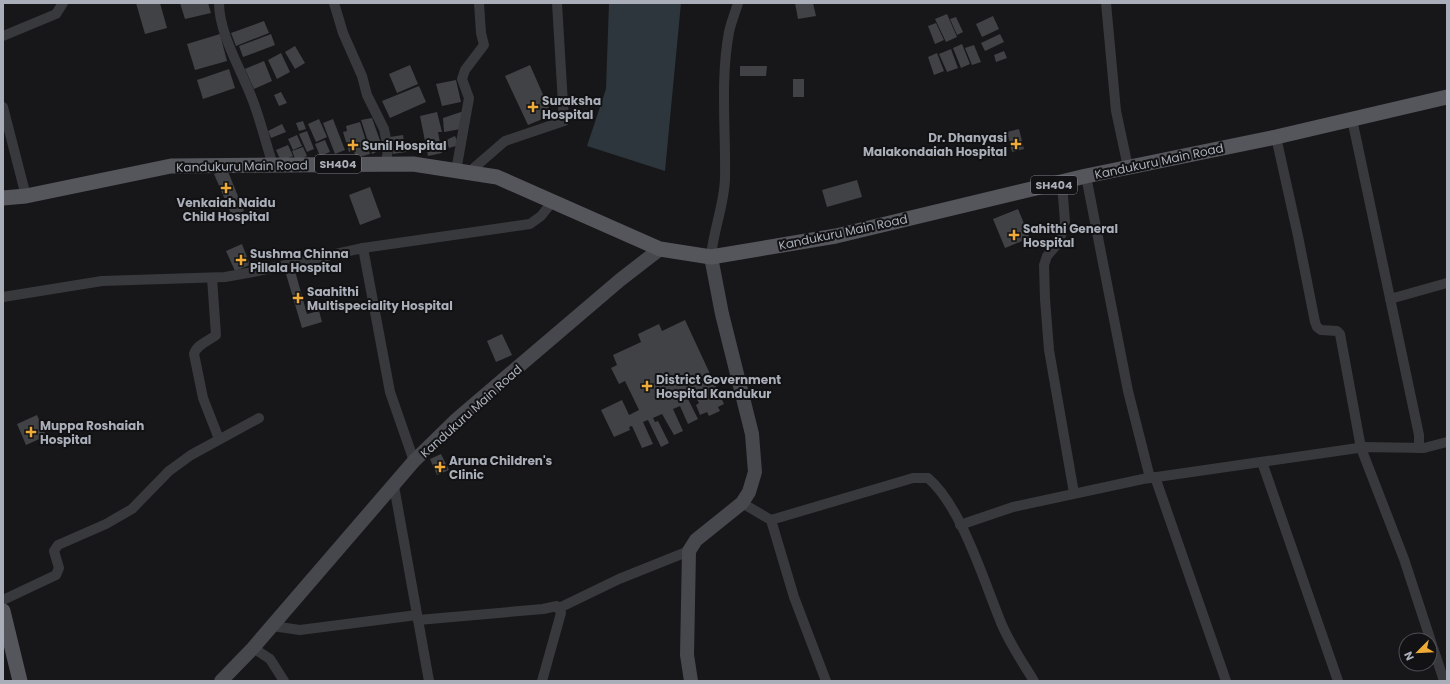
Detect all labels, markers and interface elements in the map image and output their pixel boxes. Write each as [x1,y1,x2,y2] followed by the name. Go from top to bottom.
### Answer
[542,92,601,123] place label: Suraksha Hospital
[527,101,539,113] marker: Suraksha Hospital
[863,129,1007,160] place label: Dr. Dhanyasi Malakondaiah Hospital
[362,137,447,154] place label: Sunil Hospital
[1010,138,1022,150] marker: Dr. Dhanyasi Malakondaiah Hospital
[347,139,359,151] marker: Sunil Hospital
[1093,139,1225,183] street label: Kandukuru Main Road
[315,155,361,173] road number: SH404
[176,156,308,176] street label: Kandukuru Main Road
[1031,176,1077,194] road number: SH404
[220,182,232,194] marker: Venkaiah Naidu Child Hospital
[176,194,276,225] place label: Venkaiah Naidu Child Hospital
[777,210,909,254] street label: Kandukuru Main Road
[1023,220,1118,251] place label: Sahithi General Hospital
[1008,229,1020,241] marker: Sahithi General Hospital
[250,245,349,276] place label: Sushma Chinna Pillala Hospital
[235,254,247,266] marker: Sushma Chinna Pillala Hospital
[307,283,453,314] place label: Saahithi Multispeciality Hospital
[292,292,304,304] marker: Saahithi Multispeciality Hospital
[416,361,526,461] street label: Kandukuru Main Road
[656,371,781,402] place label: District Government Hospital Kandukur
[641,380,653,392] marker: District Government Hospital Kandukur
[40,417,144,448] place label: Muppa Roshaiah Hospital
[25,426,37,438] marker: Muppa Roshaiah Hospital
[449,452,553,483] place label: Aruna Children's Clinic
[434,461,446,473] marker: Aruna Children's Clinic
[1398,632,1438,672] north arrow
[1400,649,1418,663] text: N

